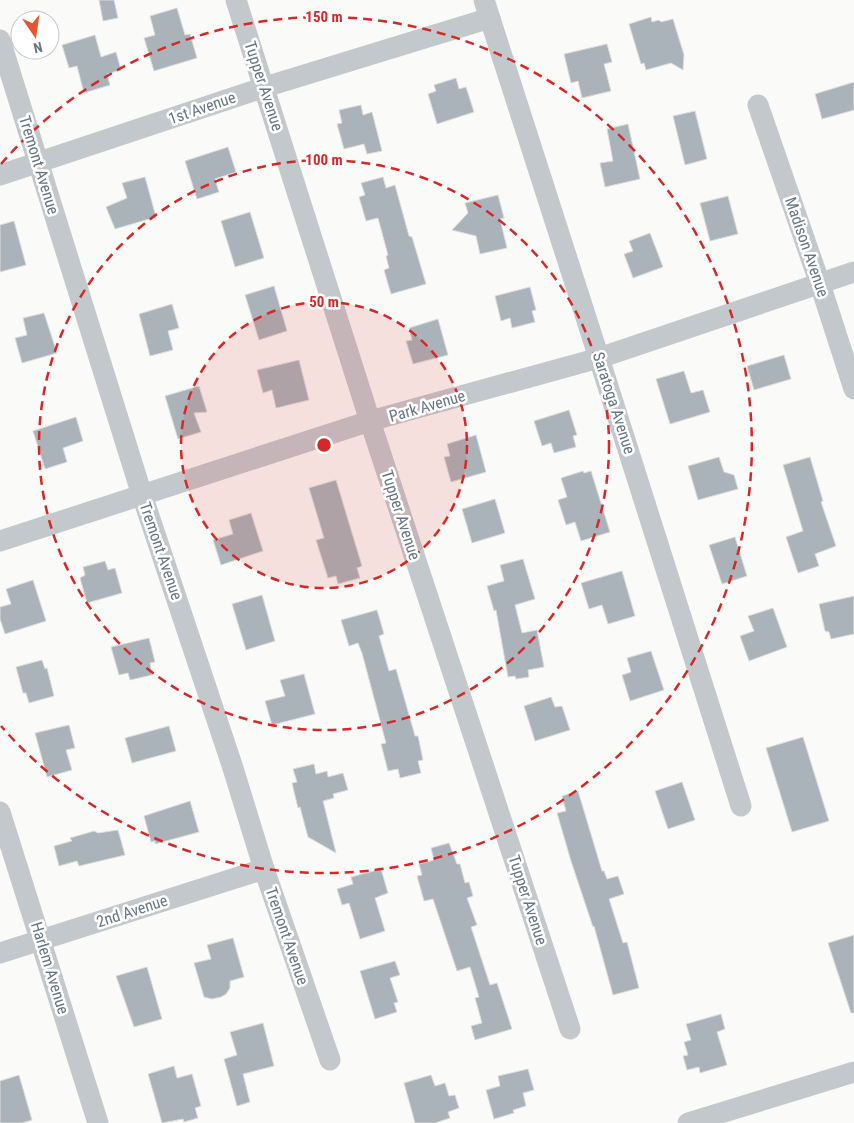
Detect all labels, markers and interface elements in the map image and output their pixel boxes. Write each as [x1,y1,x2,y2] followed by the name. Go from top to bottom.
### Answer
[305,8,343,26] text: 150 m
[10,10,60,60] north arrow
[32,39,44,56] text: N
[241,39,287,133] street label: Tupper Avenue
[166,88,238,128] street label: 1st Avenue
[15,113,63,217] street label: Tremont Avenue
[305,151,343,169] text: 100 m
[781,195,833,299] street label: Madison Avenue
[309,293,339,311] text: 50 m
[589,350,639,456] street label: Saratoga Avenue
[387,386,467,426] street label: Park Avenue
[315,436,333,454] centre of rings
[378,468,424,562] street label: Tupper Avenue
[135,500,187,602] street label: Tremont Avenue
[505,853,551,947] street label: Tupper Avenue
[261,885,313,987] street label: Tremont Avenue
[94,891,170,931] street label: 2nd Avenue
[27,920,73,1016] street label: Harlem Avenue

